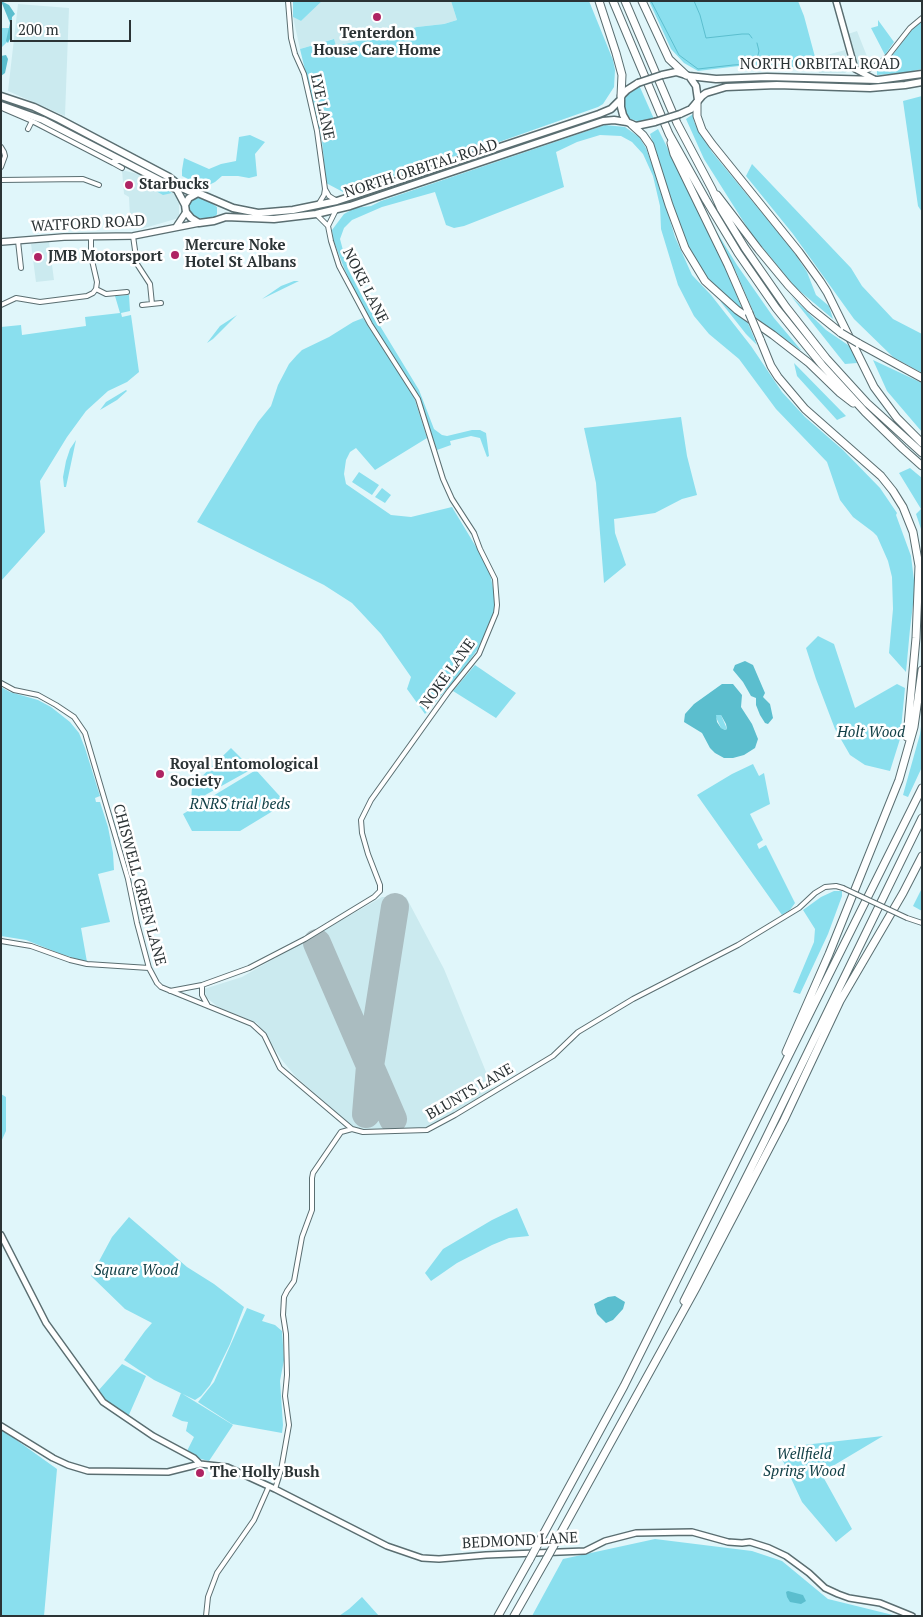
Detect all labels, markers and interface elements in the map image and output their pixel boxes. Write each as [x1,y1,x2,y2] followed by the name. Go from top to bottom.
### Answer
[12,10,134,42] scale bar
[371,11,383,23] marker: Tenterdon House Care Home
[18,19,59,39] text: 200 m
[313,25,441,60] place label: Tenterdon House Care Home
[740,56,900,74] street label: NORTH ORBITAL ROAD
[306,72,338,142] street label: LYE LANE
[342,136,500,202] street label: NORTH ORBITAL ROAD
[139,176,209,194] place label: Starbucks
[123,179,135,191] marker: Starbucks
[30,212,146,236] street label: WATFORD ROAD
[185,237,296,272] place label: Mercure Noke Hotel St Albans
[338,245,392,327] street label: NOKE LANE
[48,248,163,266] place label: JMB Motorsport
[169,249,181,261] marker: Mercure Noke Hotel St Albans
[32,251,44,263] marker: JMB Motorsport
[417,635,479,713] street label: NOKE LANE
[837,724,905,742] park label: Holt Wood
[170,756,318,791] place label: Royal Entomological Society
[154,768,166,780] marker: Royal Entomological Society
[189,796,291,814] park label: RNRS trial beds
[109,802,169,968] street label: CHISWELL GREEN LANE
[423,1060,517,1124] street label: BLUNTS LANE
[94,1262,178,1280] park label: Square Wood
[763,1446,845,1481] park label: Wellfield Spring Wood
[210,1464,320,1482] place label: The Holly Bush
[194,1467,206,1479] marker: The Holly Bush
[462,1529,578,1553] street label: BEDMOND LANE

